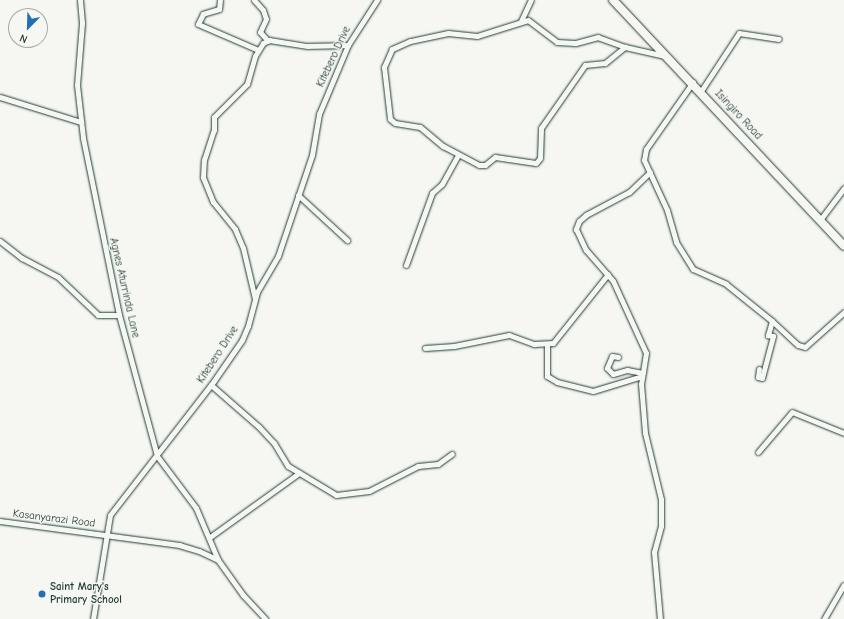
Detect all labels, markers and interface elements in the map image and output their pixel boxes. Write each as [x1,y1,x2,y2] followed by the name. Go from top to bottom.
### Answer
[8,8,48,48] north arrow
[314,24,354,90] street label: Kitebero Drive
[18,31,29,46] text: N
[712,87,764,143] street label: Isingiro Road
[106,237,142,339] street label: Agnes Aturrinda Lane
[195,324,241,386] street label: Kitebero Drive
[12,507,96,531] street label: Kasanyarazi Road
[50,581,122,607] place label: Saint Mary's Primary School
[37,589,47,599] marker: Saint Mary's Primary School

